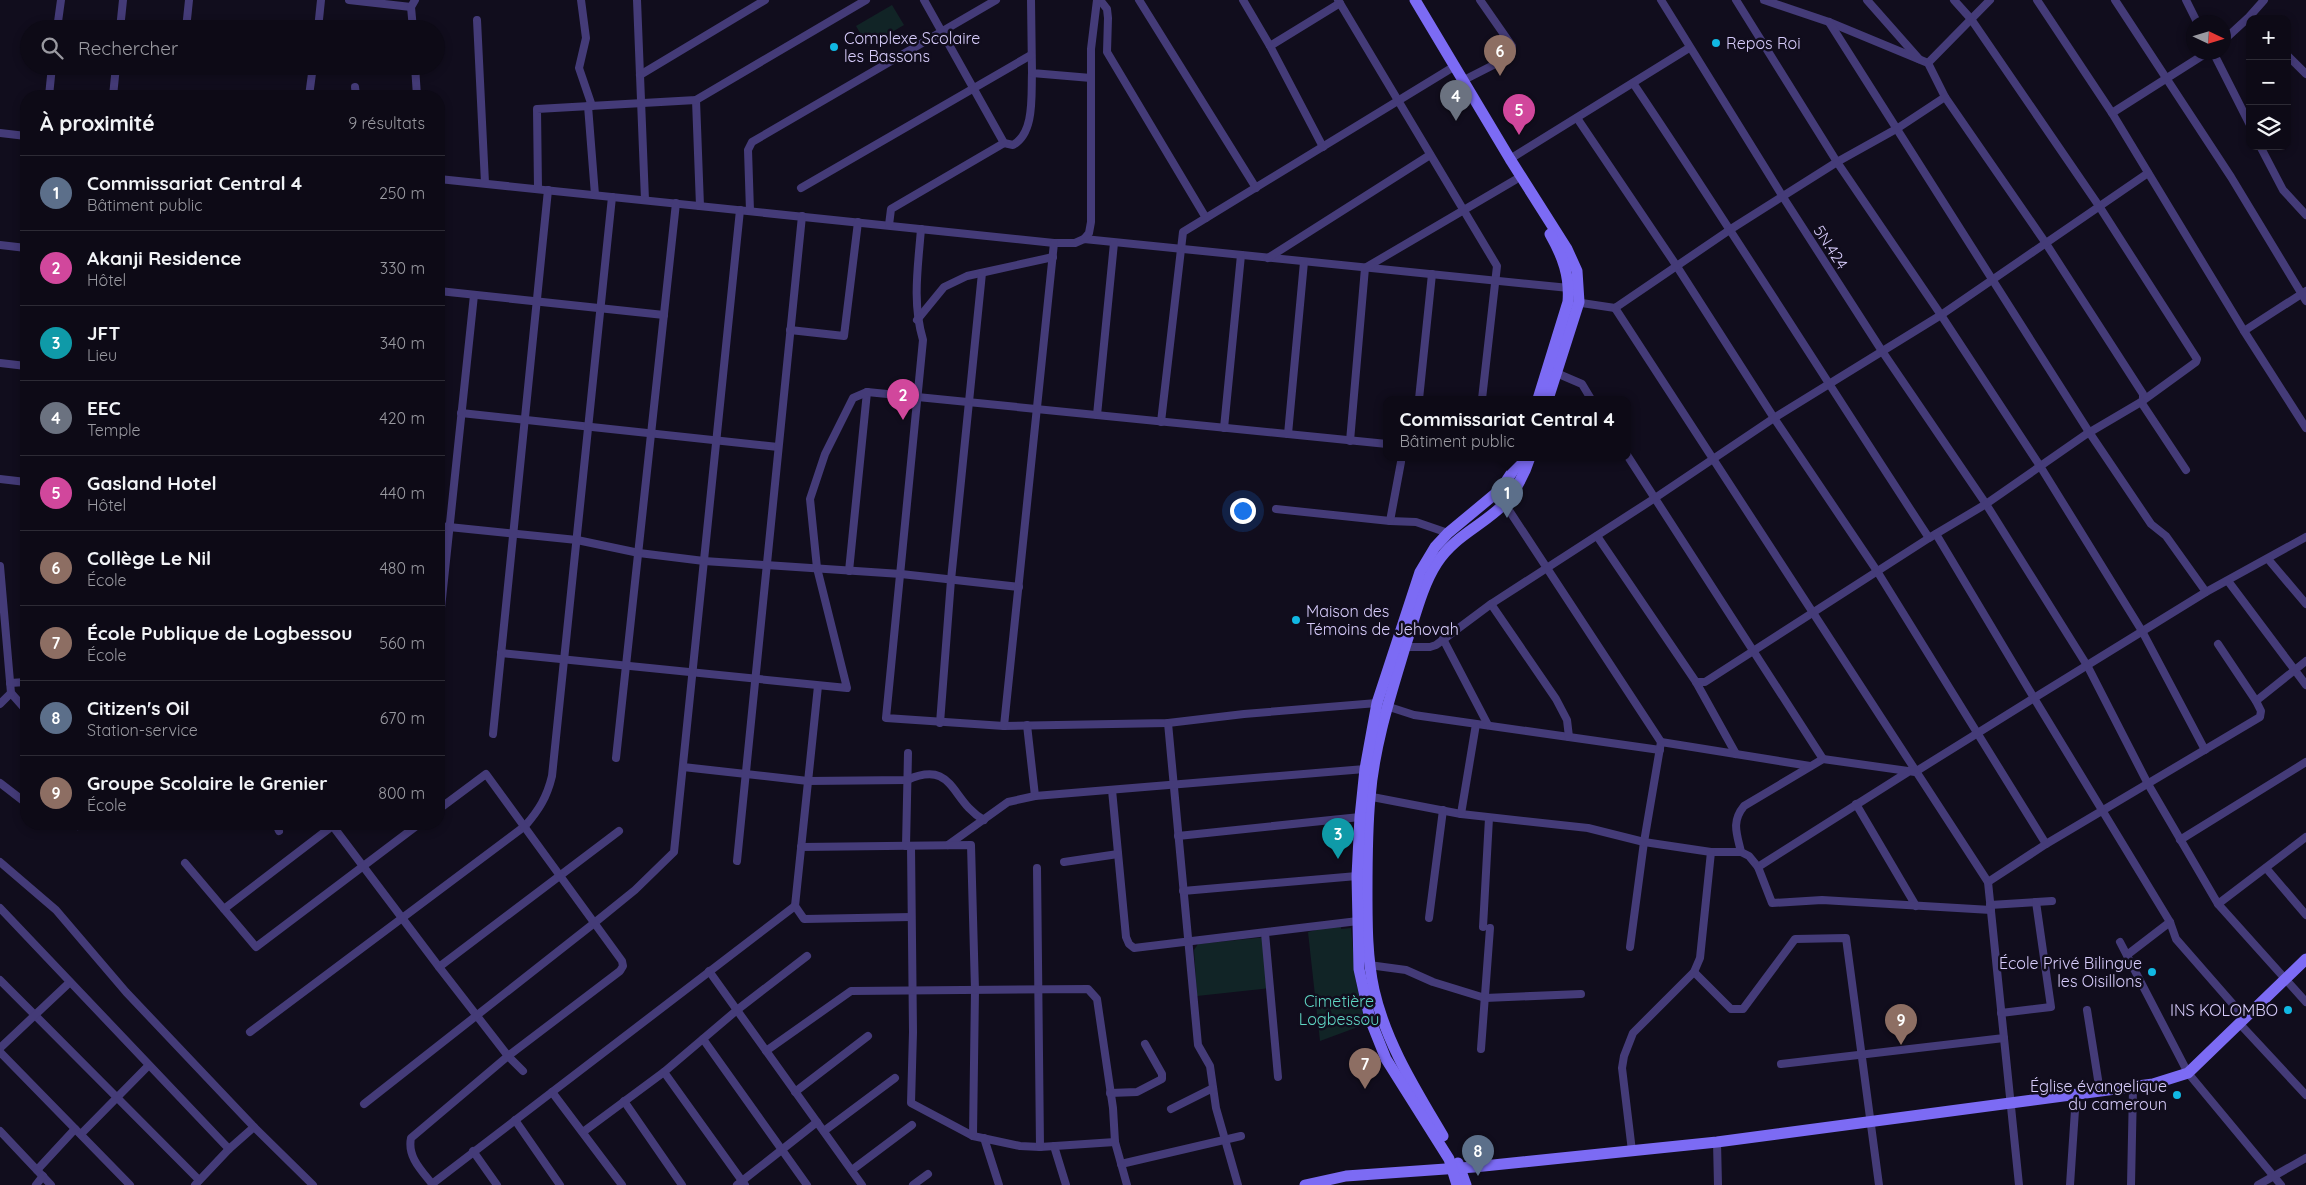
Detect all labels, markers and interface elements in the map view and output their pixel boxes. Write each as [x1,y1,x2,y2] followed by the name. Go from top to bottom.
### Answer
[2186,15,2231,60] north arrow
[2246,15,2291,150] map controls
[2246,15,2291,60] button: +
[20,20,445,75] search box
[844,28,980,66] place label: Complexe Scolaire les Bassons
[1726,33,1801,53] place label: Repos Roi
[38,34,66,62] icon: search
[1484,35,1516,76] pin: 6
[78,36,178,60] text: Rechercher
[1710,37,1722,49] marker: Repos Roi
[828,41,840,53] marker: Complexe Scolaire les Bassons
[2246,60,2291,105] button: −
[1440,80,1472,121] pin: 4
[1503,94,1535,135] pin: 5
[2246,105,2291,150] button: layers
[40,110,155,136] text: À proximité
[348,113,425,133] text: 9 résultats
[87,171,302,195] text: Commissariat Central 4
[53,183,59,203] text: 1
[379,183,425,203] text: 250 m
[87,195,203,215] text: Bâtiment public
[1809,221,1853,273] street label: 5N.424
[87,246,242,270] text: Akanji Residence
[51,258,61,278] text: 2
[380,258,425,278] text: 330 m
[87,270,126,290] text: Hôtel
[87,321,120,345] text: JFT
[52,333,60,353] text: 3
[380,333,425,353] text: 340 m
[87,345,117,365] text: Lieu
[887,379,919,420] pin: 2
[87,396,121,420] text: EEC
[1383,396,1631,461] popup
[1399,407,1615,431] text: Commissariat Central 4
[51,408,61,428] text: 4
[379,408,425,428] text: 420 m
[87,420,141,440] text: Temple
[1399,431,1515,451] text: Bâtiment public
[87,471,217,495] text: Gasland Hotel
[1491,477,1523,518] pin: 1
[51,483,61,503] text: 5
[380,483,425,503] text: 440 m
[87,495,126,515] text: Hôtel
[1230,498,1256,524] your location
[87,546,211,570] text: Collège Le Nil
[52,558,60,578] text: 6
[379,558,425,578] text: 480 m
[87,570,127,590] text: École
[1306,601,1459,639] place label: Maison des Témoins de Jehovah
[1290,614,1302,626] marker: Maison des Témoins de Jehovah
[87,621,352,645] text: École Publique de Logbessou
[52,633,60,653] text: 7
[379,633,425,653] text: 560 m
[87,645,127,665] text: École
[87,696,190,720] text: Citizen's Oil
[52,708,60,728] text: 8
[380,708,425,728] text: 670 m
[87,720,198,740] text: Station-service
[87,771,328,795] text: Groupe Scolaire le Grenier
[51,783,61,803] text: 9
[378,783,425,803] text: 800 m
[87,795,127,815] text: École
[1322,818,1354,859] pin: 3
[1999,953,2142,991] place label: École Privé Bilingue les Oisillons
[2146,966,2158,978] marker: École Privé Bilingue les Oisillons
[1299,991,1379,1029] park label: Cimetière Logbessou
[2170,1000,2278,1020] place label: INS KOLOMBO
[1885,1004,1917,1045] pin: 9
[2282,1004,2294,1016] marker: INS KOLOMBO
[1349,1048,1381,1089] pin: 7
[2030,1076,2167,1114] place label: Église évangelique du cameroun
[2171,1089,2183,1101] marker: Église évangelique du cameroun
[1462,1135,1494,1176] pin: 8

